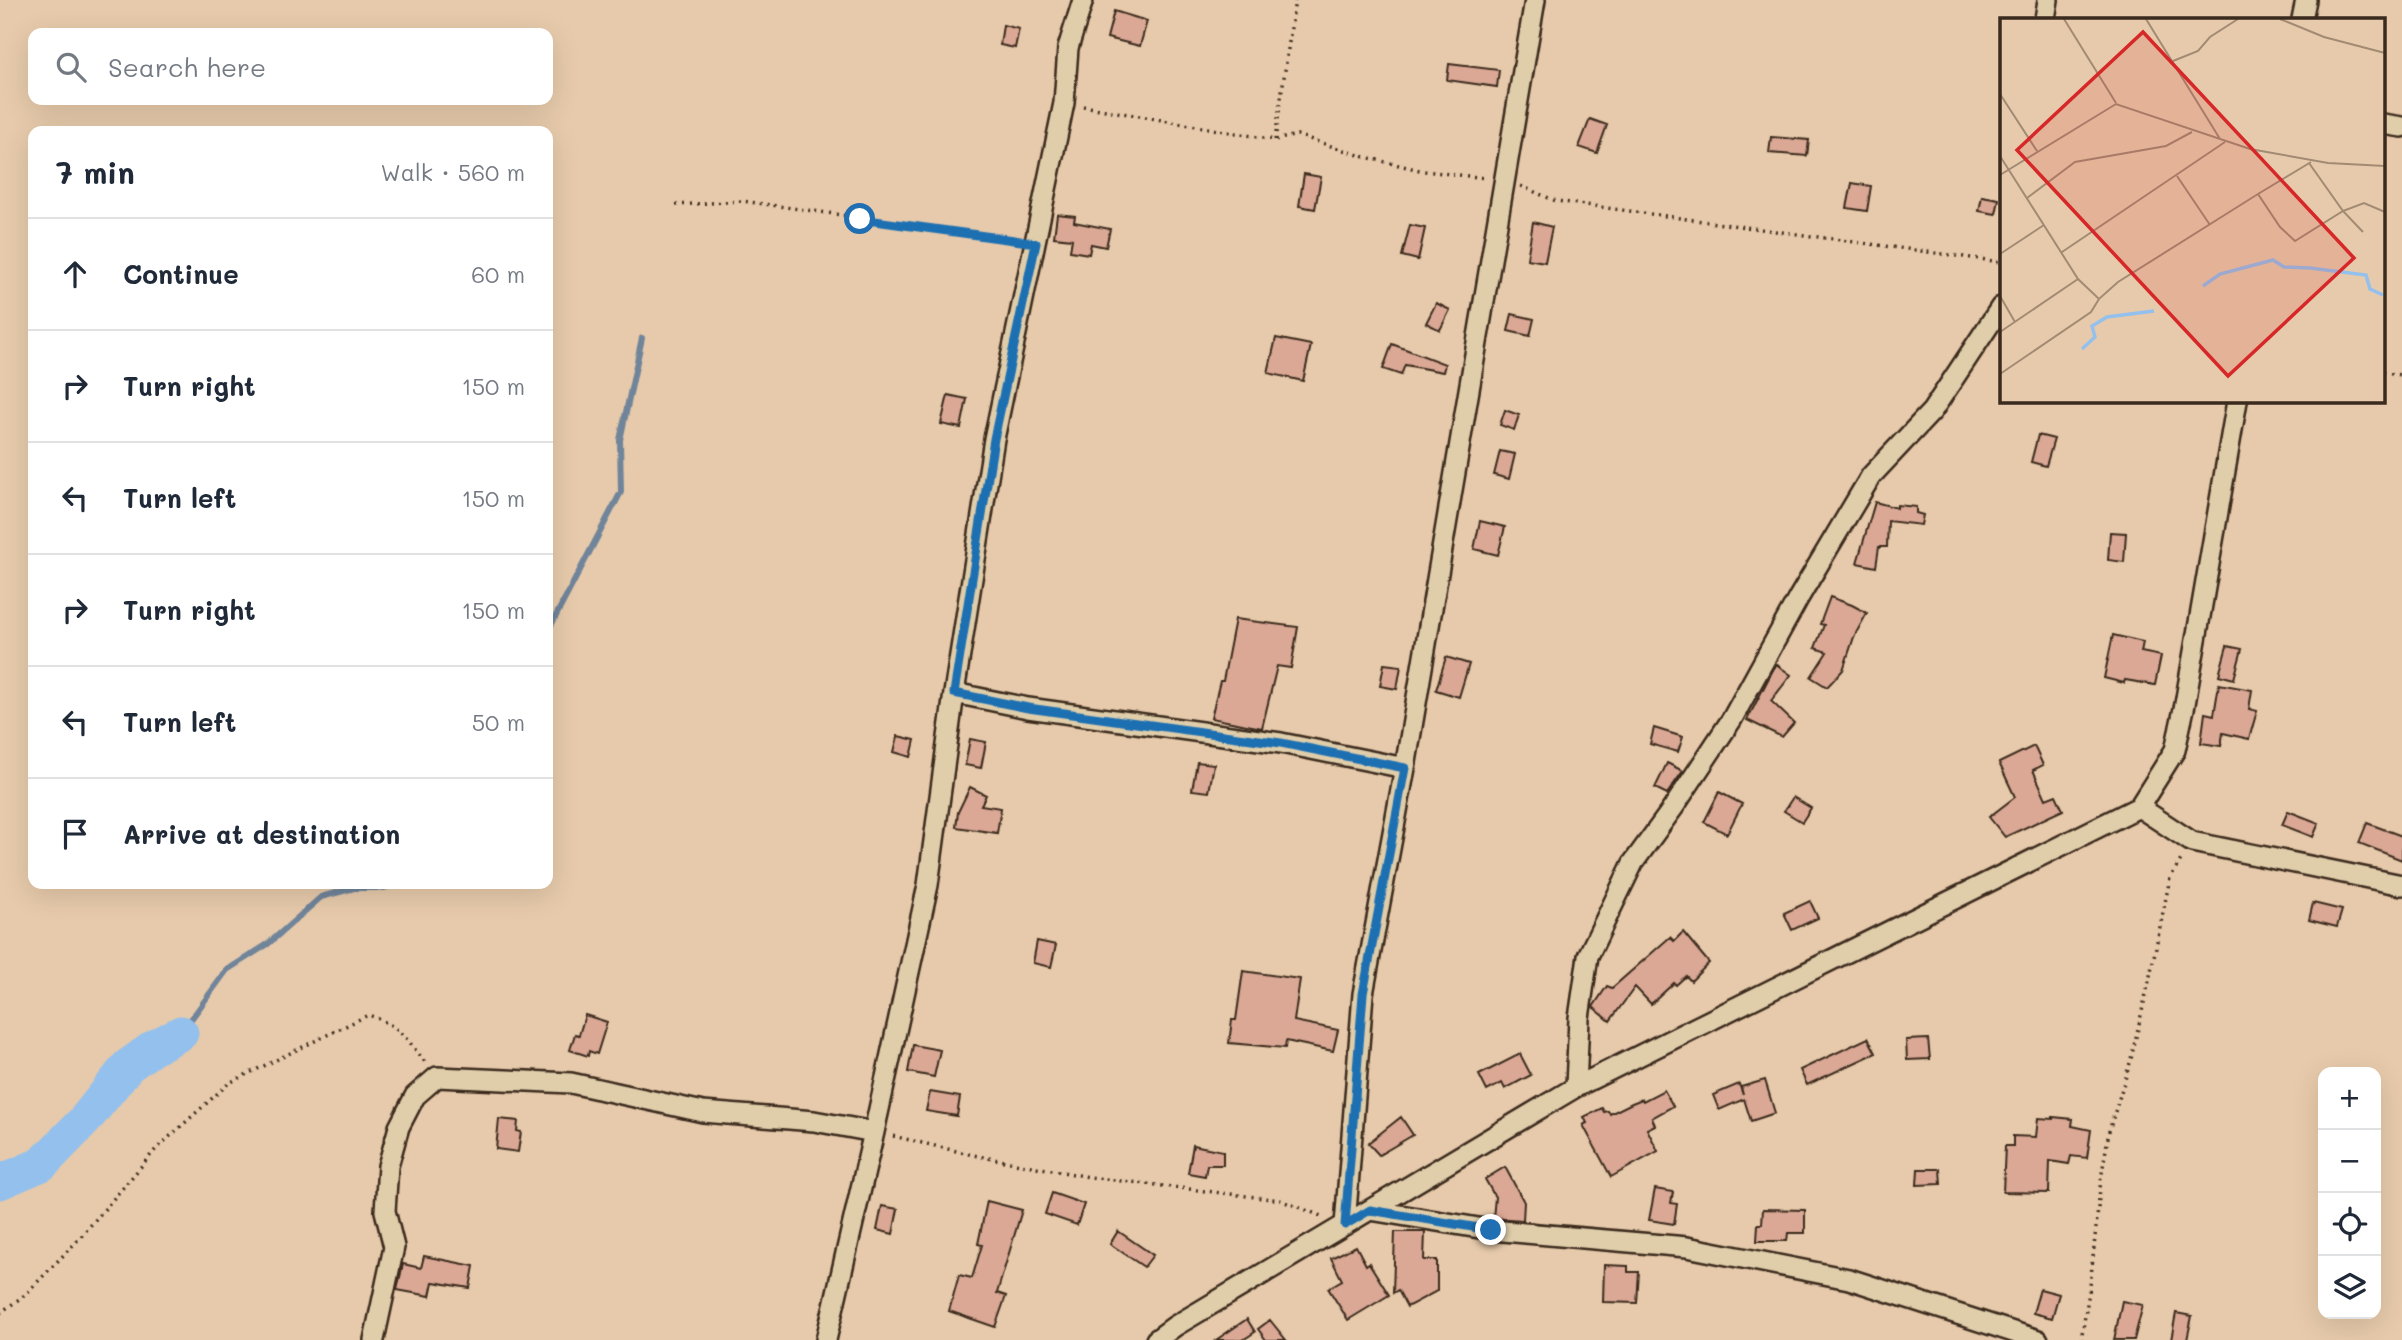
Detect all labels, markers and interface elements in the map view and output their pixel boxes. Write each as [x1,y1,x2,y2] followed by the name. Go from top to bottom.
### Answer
[2000,18,2384,402] inset map
[28,28,553,105] search box
[52,48,90,86] icon: search
[108,50,266,84] text: Search here
[56,152,135,192] text: 7 min
[381,157,525,187] text: Walk · 560 m
[844,203,875,234] route start
[56,255,94,293] icon: ahead
[123,257,239,291] text: Continue
[471,259,525,289] text: 60 m
[56,367,94,405] icon: right
[123,369,256,403] text: Turn right
[461,371,525,401] text: 150 m
[56,479,94,517] icon: left
[123,481,236,515] text: Turn left
[461,483,525,513] text: 150 m
[56,591,94,629] icon: right
[123,593,256,627] text: Turn right
[461,595,525,625] text: 150 m
[56,703,94,741] icon: left
[123,705,236,739] text: Turn left
[472,707,525,737] text: 50 m
[56,815,94,853] icon: arrive
[123,817,400,851] text: Arrive at destination
[2318,1067,2381,1319] map controls
[2318,1067,2381,1130] button: +
[2318,1130,2381,1193] button: −
[2318,1193,2381,1256] button: locate
[1475,1214,1506,1245] route end
[2318,1256,2381,1319] button: layers

